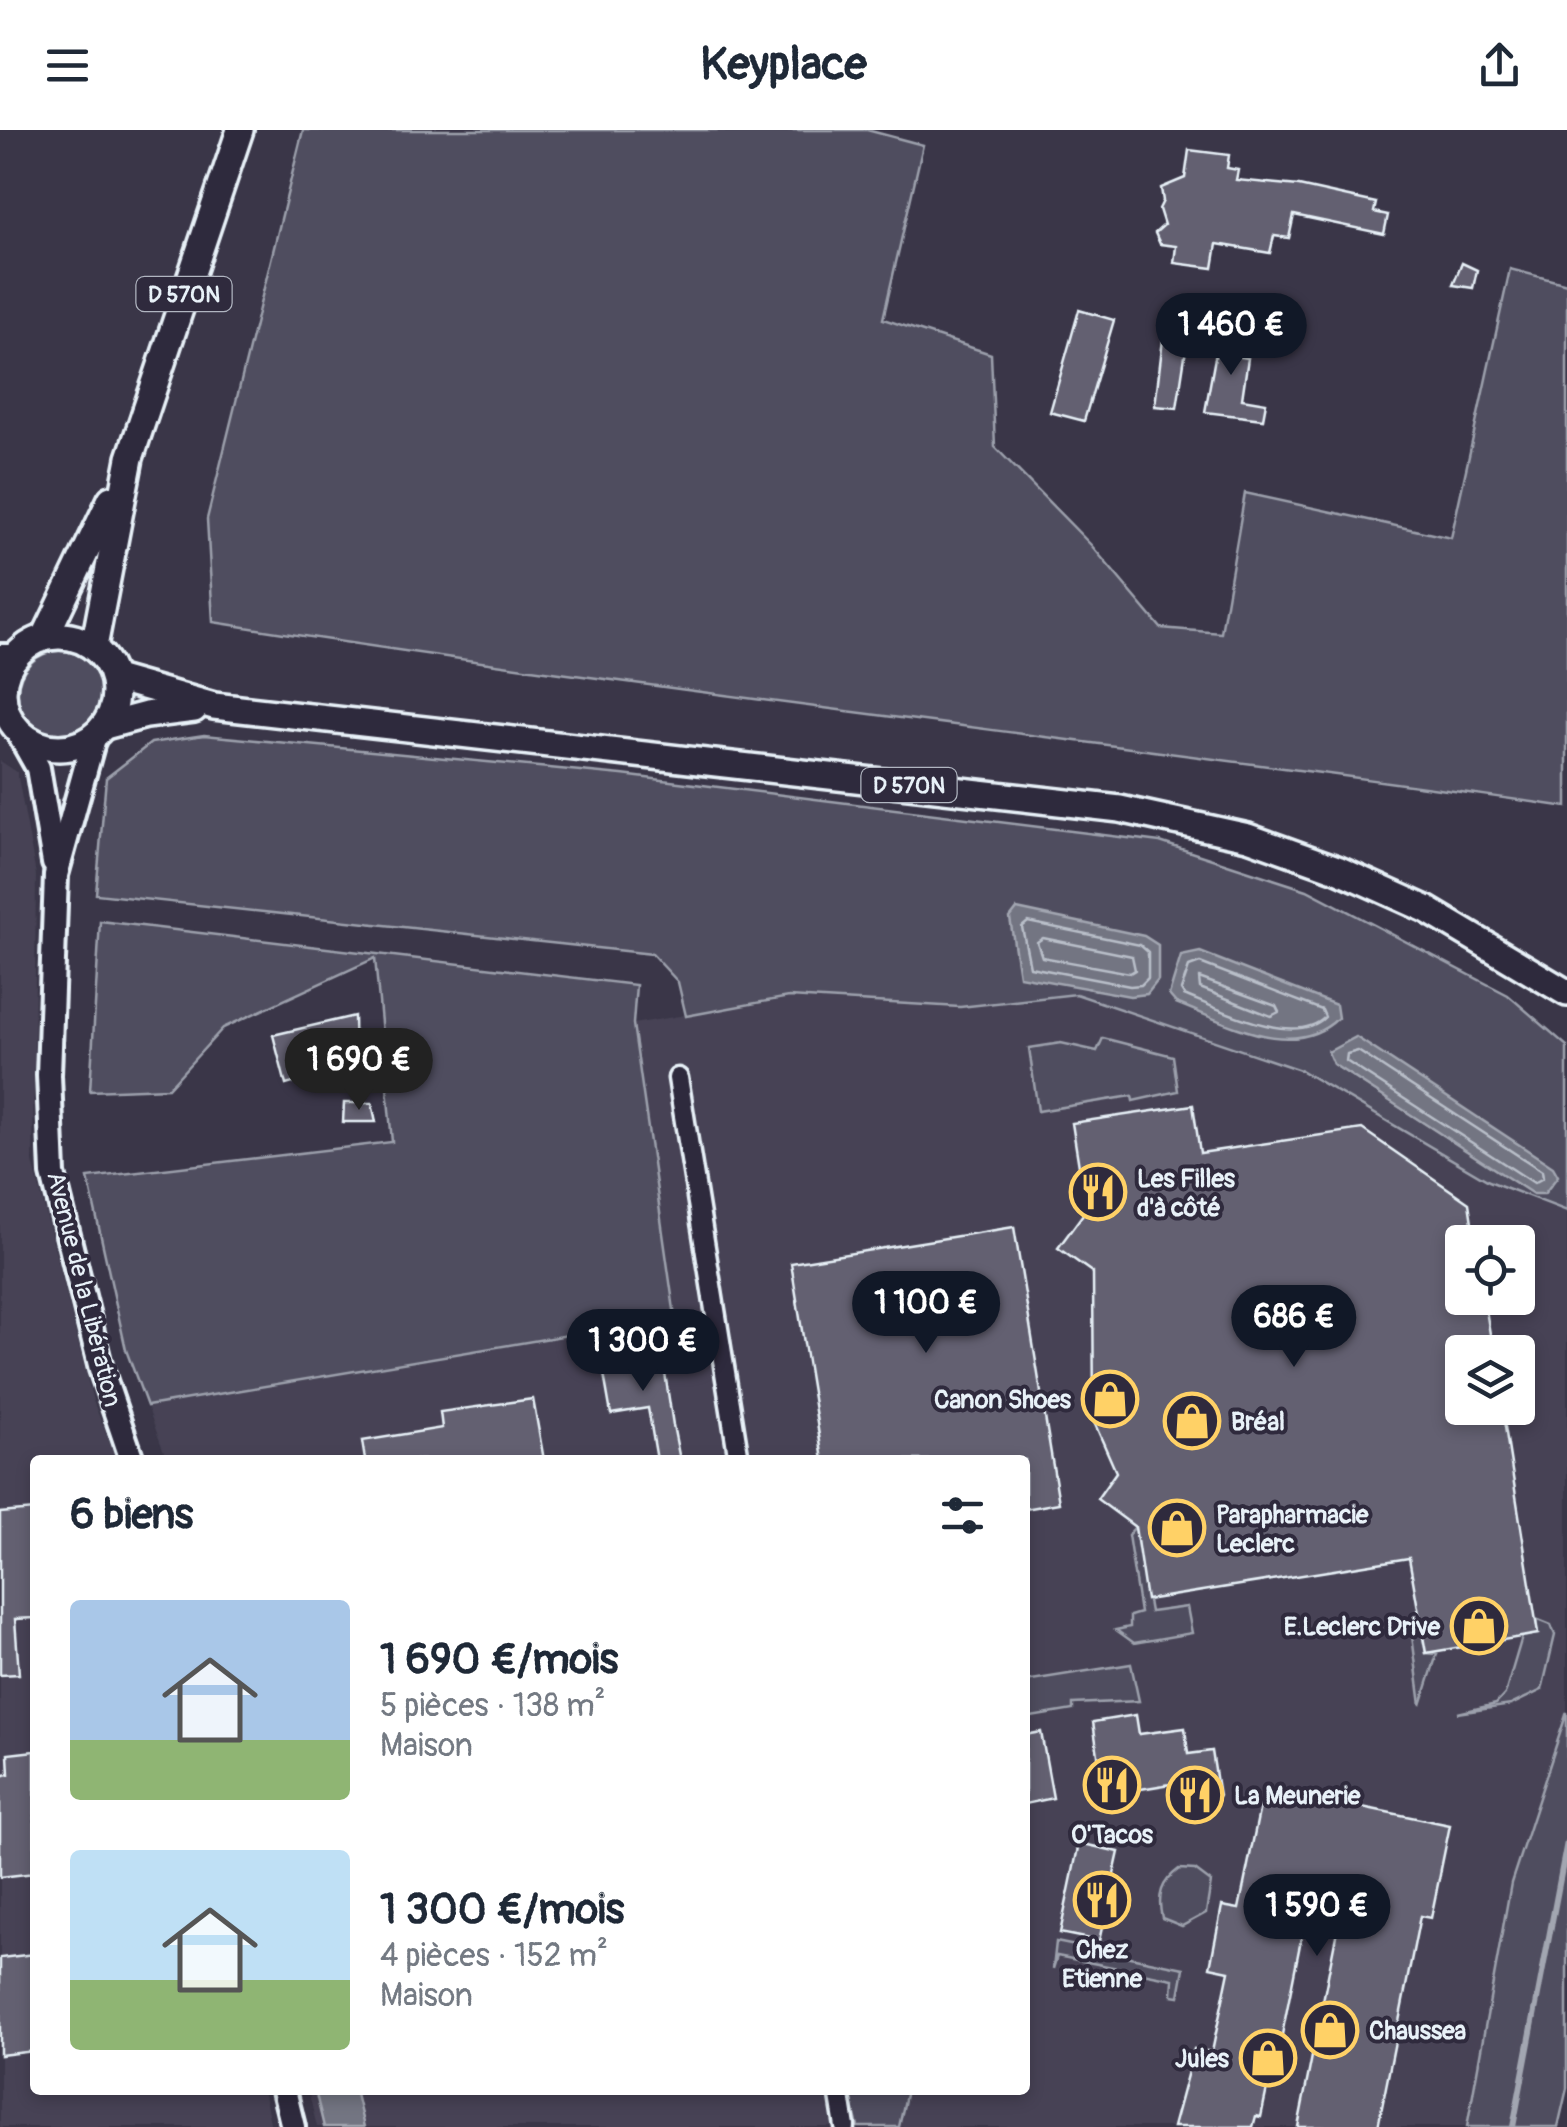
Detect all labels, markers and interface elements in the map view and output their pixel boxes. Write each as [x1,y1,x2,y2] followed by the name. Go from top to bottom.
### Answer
[700,37,867,93] text: Keyplace
[40,38,95,93] icon: menu
[1472,38,1527,93] icon: share
[136,277,232,311] road number: D 570N
[1139,293,1323,378] pin: 1 460 €
[1178,305,1284,345] text: 1 460 €
[862,768,956,802] road number: D 570N
[267,1028,451,1113] pin: 1 690 €
[307,1040,411,1080] text: 1 690 €
[1068,1162,1128,1222] restaurant icon: Les Filles d'à côté
[1137,1164,1236,1224] place label: Les Filles d'à côté
[39,1169,128,1410] street label: Avenue de la Libération
[1445,1225,1535,1425] map controls
[1445,1225,1535,1315] button: locate
[834,1271,1018,1356] pin: 1 100 €
[874,1283,978,1323] text: 1 100 €
[1224,1285,1364,1370] pin: 686 €
[1253,1297,1335,1337] text: 686 €
[551,1309,735,1394] pin: 1 300 €
[588,1321,698,1361] text: 1 300 €
[1445,1335,1535,1425] button: layers
[1080,1369,1140,1429] shop icon: Canon Shoes
[934,1385,1072,1416] place label: Canon Shoes
[1162,1391,1222,1451] shop icon: Bréal
[1231,1407,1285,1438] place label: Bréal
[935,1488,990,1543] icon: filters
[70,1489,193,1541] text: 6 biens
[1147,1498,1207,1558] shop icon: Parapharmacie Leclerc
[1216,1500,1369,1560] place label: Parapharmacie Leclerc
[1449,1596,1509,1656] shop icon: E.Leclerc Drive
[1284,1612,1441,1643] place label: E.Leclerc Drive
[380,1634,618,1686] text: 1 690 €/mois
[150,1640,270,1760] icon: home
[380,1686,606,1726] text: 5 pièces · 138 m²
[380,1726,473,1766] text: Maison
[1082,1755,1142,1815] restaurant icon: O'Tacos
[1165,1765,1225,1825] restaurant icon: La Meunerie
[1234,1781,1361,1812] place label: La Meunerie
[1071,1820,1154,1851] place label: O'Tacos
[1072,1870,1132,1930] restaurant icon: Chez Etienne
[1225,1874,1409,1959] pin: 1 590 €
[380,1884,624,1936] text: 1 300 €/mois
[1265,1886,1369,1926] text: 1 590 €
[150,1890,270,2010] icon: home
[1062,1935,1143,1995] place label: Chez Etienne
[380,1936,608,1976] text: 4 pièces · 152 m²
[380,1976,473,2016] text: Maison
[1300,2000,1360,2060] shop icon: Chaussea
[1369,2016,1467,2047] place label: Chaussea
[1238,2028,1298,2088] shop icon: Jules
[1175,2044,1230,2075] place label: Jules

